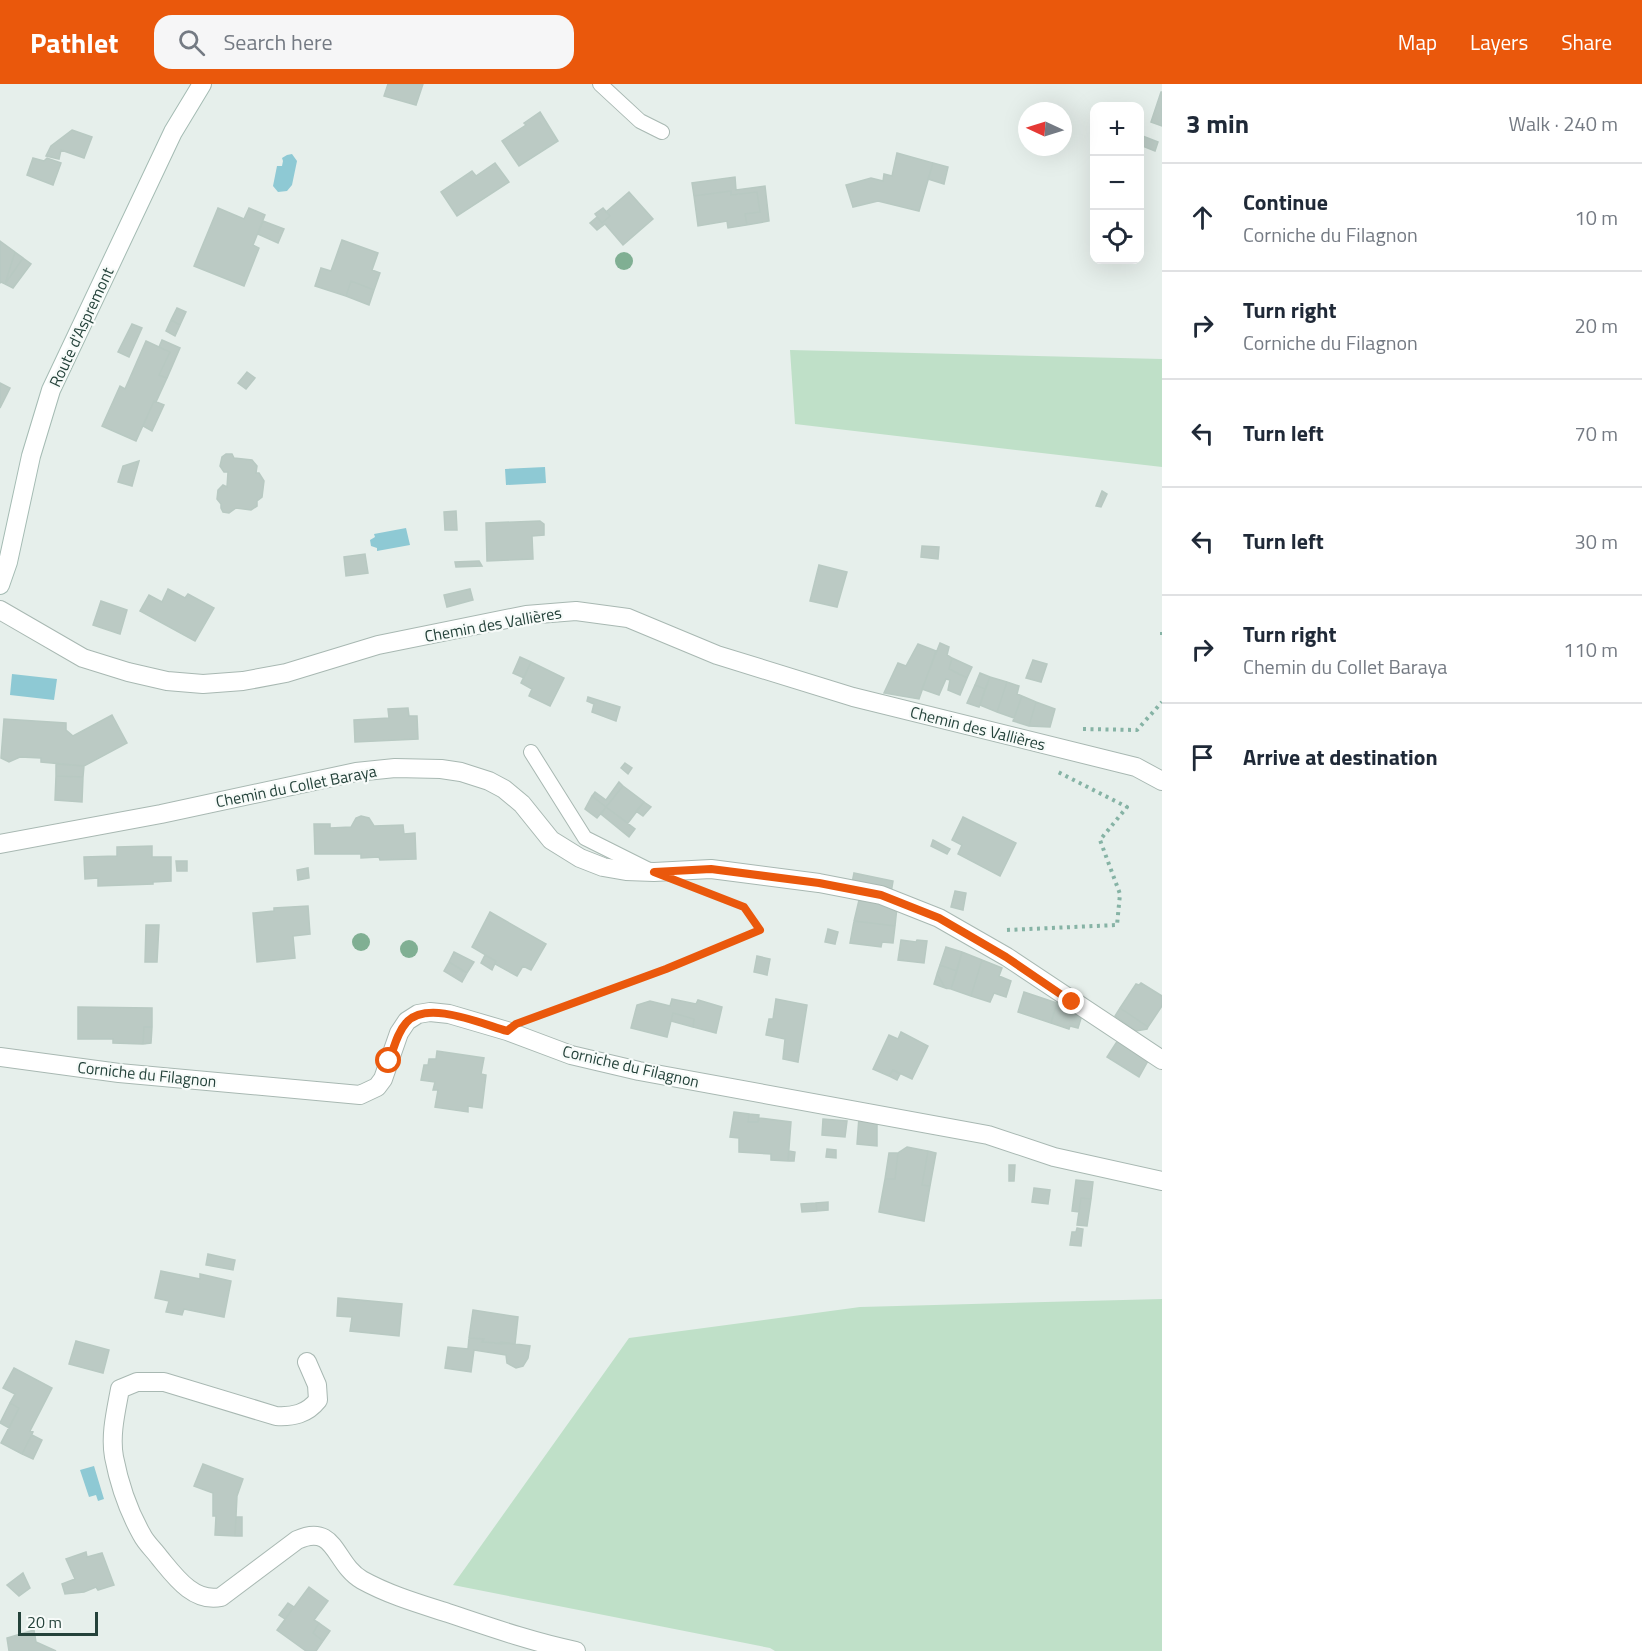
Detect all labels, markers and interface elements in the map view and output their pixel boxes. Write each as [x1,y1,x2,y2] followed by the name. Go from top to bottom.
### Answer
[154,15,574,69] search box
[30,21,118,64] text: Pathlet
[223,25,333,59] text: Search here
[175,26,208,59] icon: search
[1398,26,1437,58] text: Map
[1470,26,1528,58] text: Layers
[1561,26,1612,58] text: Share
[1018,102,1072,156] north arrow
[1090,102,1144,264] map controls
[1090,102,1144,156] button: +
[1186,104,1249,143] text: 3 min
[1509,108,1618,139] text: Walk · 240 m
[1090,156,1144,210] button: −
[1243,185,1328,219] text: Continue
[1186,201,1219,234] icon: ahead
[1574,202,1618,233] text: 10 m
[1090,210,1144,264] button: locate
[1243,219,1418,250] text: Corniche du Filagnon
[43,263,119,391] street label: Route d'Aspremont
[1243,293,1337,327] text: Turn right
[1186,309,1219,342] icon: right
[1574,310,1618,341] text: 20 m
[1243,327,1418,358] text: Corniche du Filagnon
[1243,416,1324,450] text: Turn left
[1186,417,1219,450] icon: left
[1574,418,1618,449] text: 70 m
[1243,524,1324,558] text: Turn left
[1186,525,1219,558] icon: left
[1574,526,1618,557] text: 30 m
[423,600,563,648] street label: Chemin des Vallières
[1243,617,1337,651] text: Turn right
[1186,633,1219,666] icon: right
[1563,634,1618,665] text: 110 m
[1243,651,1447,682] text: Chemin du Collet Baraya
[908,700,1048,756] street label: Chemin des Vallières
[1243,740,1438,774] text: Arrive at destination
[1186,741,1219,774] icon: arrive
[214,759,378,813] street label: Chemin du Collet Baraya
[1058,988,1084,1014] route end
[560,1039,702,1093] street label: Corniche du Filagnon
[375,1047,401,1073] route start
[76,1055,218,1093] street label: Corniche du Filagnon
[18,1609,98,1636] scale bar
[27,1610,62,1634] text: 20 m

